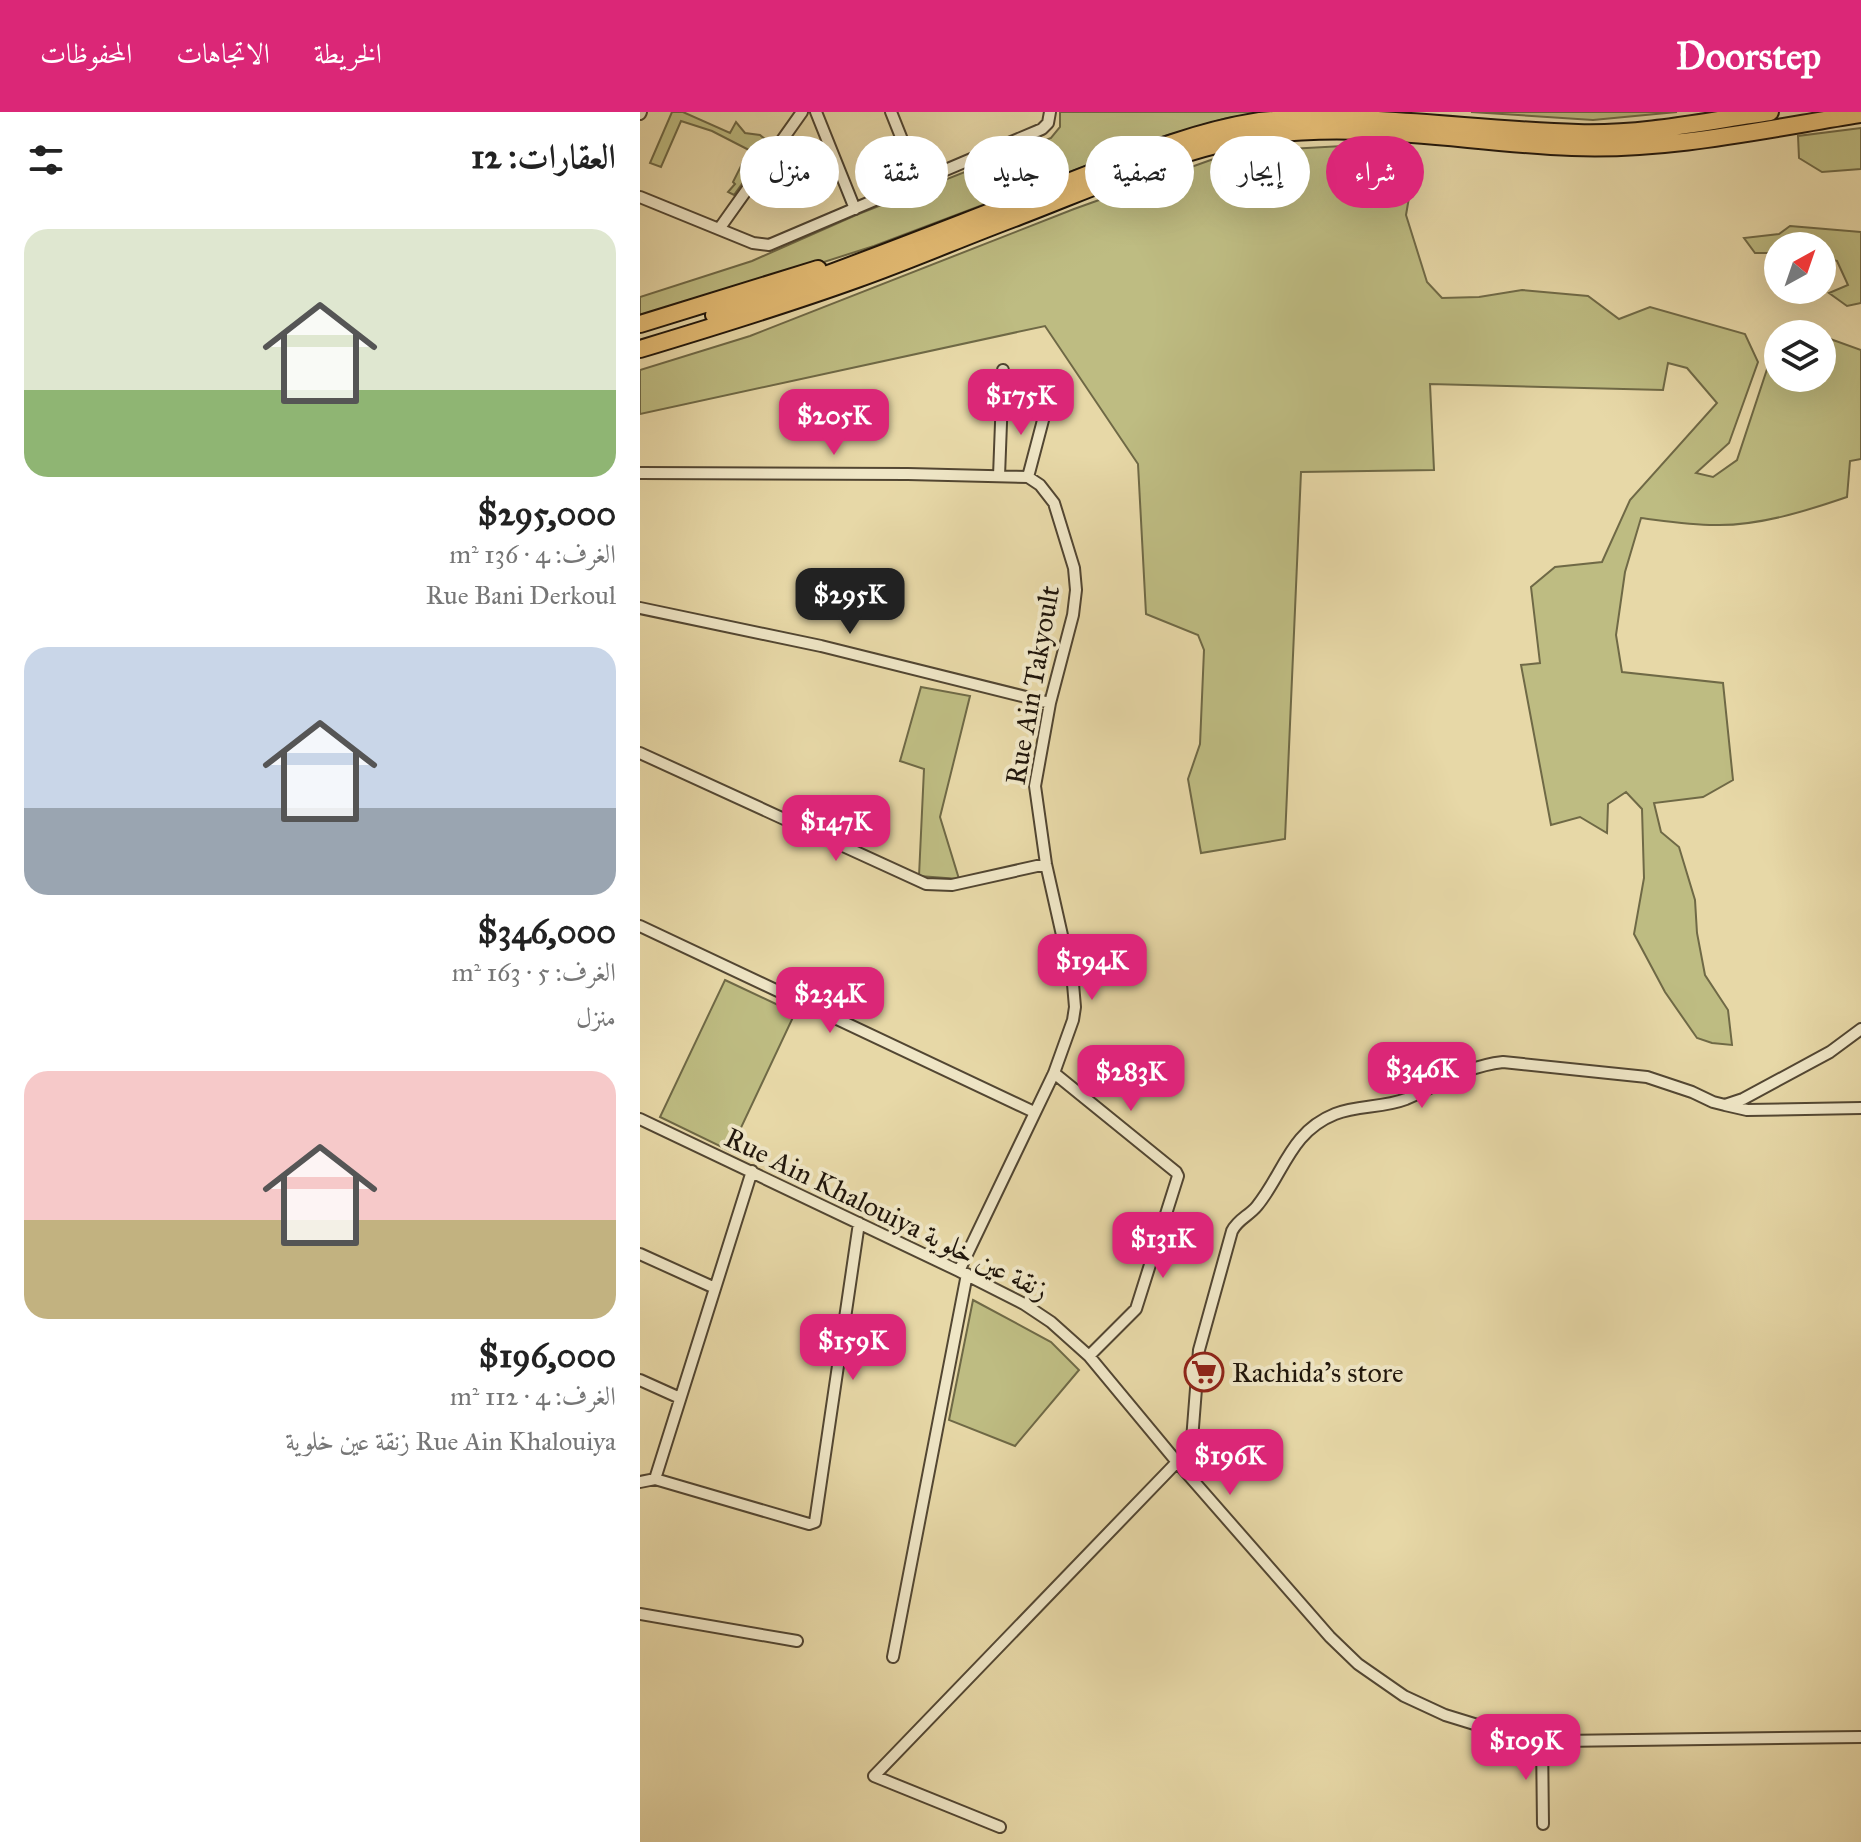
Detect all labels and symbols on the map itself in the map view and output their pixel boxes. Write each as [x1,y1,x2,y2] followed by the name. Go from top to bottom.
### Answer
[1764,232,1836,304] north arrow
[965,369,1077,437] pin: $175K
[778,389,890,457] pin: $205K
[794,568,906,636] pin: $295K
[998,583,1067,787] street label: Rue Ain Takyoult
[780,795,892,863] pin: $147K
[1036,934,1148,1002] pin: $194K
[774,967,886,1035] pin: $234K
[1366,1042,1478,1110] pin: $346K
[1075,1045,1187,1113] pin: $283K
[719,1120,1055,1307] street label: Rue Ain Khalouiya زنقة عين خلوية
[1107,1212,1219,1280] pin: $131K
[797,1314,909,1382] pin: $159K
[1183,1351,1225,1393] supermarket icon: Rachida's store
[1232,1355,1404,1390] place label: Rachida's store
[1174,1429,1286,1497] pin: $196K
[1470,1714,1582,1782] pin: $109K

